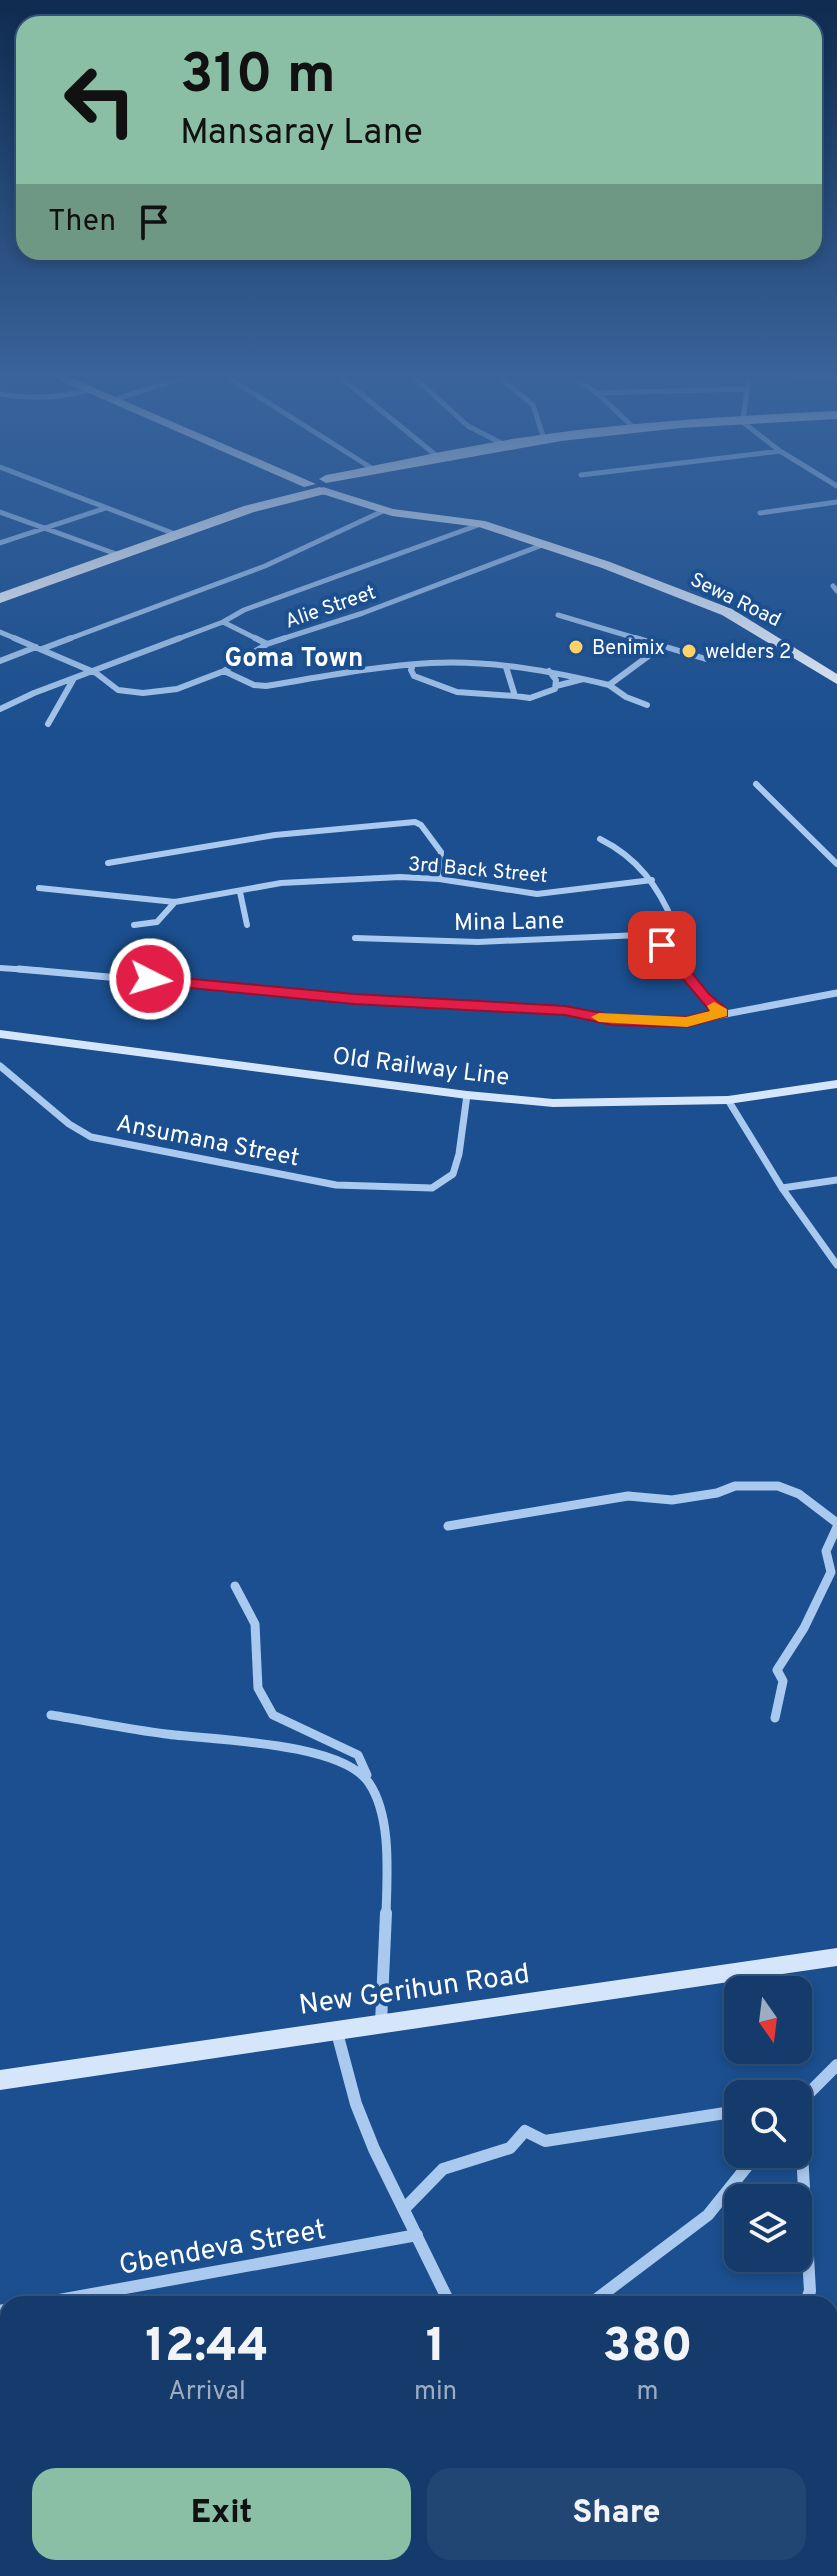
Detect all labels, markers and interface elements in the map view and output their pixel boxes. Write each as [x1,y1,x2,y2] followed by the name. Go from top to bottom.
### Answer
[180,42,336,112] text: 310 m
[48,48,152,152] icon: left
[180,111,423,157] text: Mansaray Lane
[132,200,176,244] icon: arrive
[48,204,116,241] text: Then
[685,568,785,634] street label: Sewa Road
[282,580,380,636] street label: Alie Street
[592,636,665,662] place label: Benimix
[567,638,585,656] marker: Benimix
[705,640,791,666] place label: welders 2
[680,642,698,660] marker: welders 2
[225,643,363,676] district label: Goma Town
[407,852,549,890] street label: 3rd Back Street
[454,907,565,939] street label: Mina Lane
[628,911,696,979] pin
[640,923,684,967] icon: arrive
[108,937,192,1021] position arrow
[331,1042,511,1094] street label: Old Railway Line
[114,1110,302,1174] street label: Ansumana Street
[297,1957,532,2025] street label: New Gerihun Road
[724,1976,812,2064] north arrow
[724,1976,812,2272] map controls
[724,2080,812,2168] button: search
[724,2184,812,2272] button: layers
[116,2213,329,2285] street label: Gbendeva Street
[145,2318,269,2378] text: 12:44
[426,2318,445,2378] text: 1
[602,2318,693,2378] text: 380
[168,2376,246,2409] text: Arrival
[414,2376,457,2409] text: min
[637,2376,659,2409] text: m
[32,2468,411,2560] button: Exit
[427,2468,806,2560] button: Share

